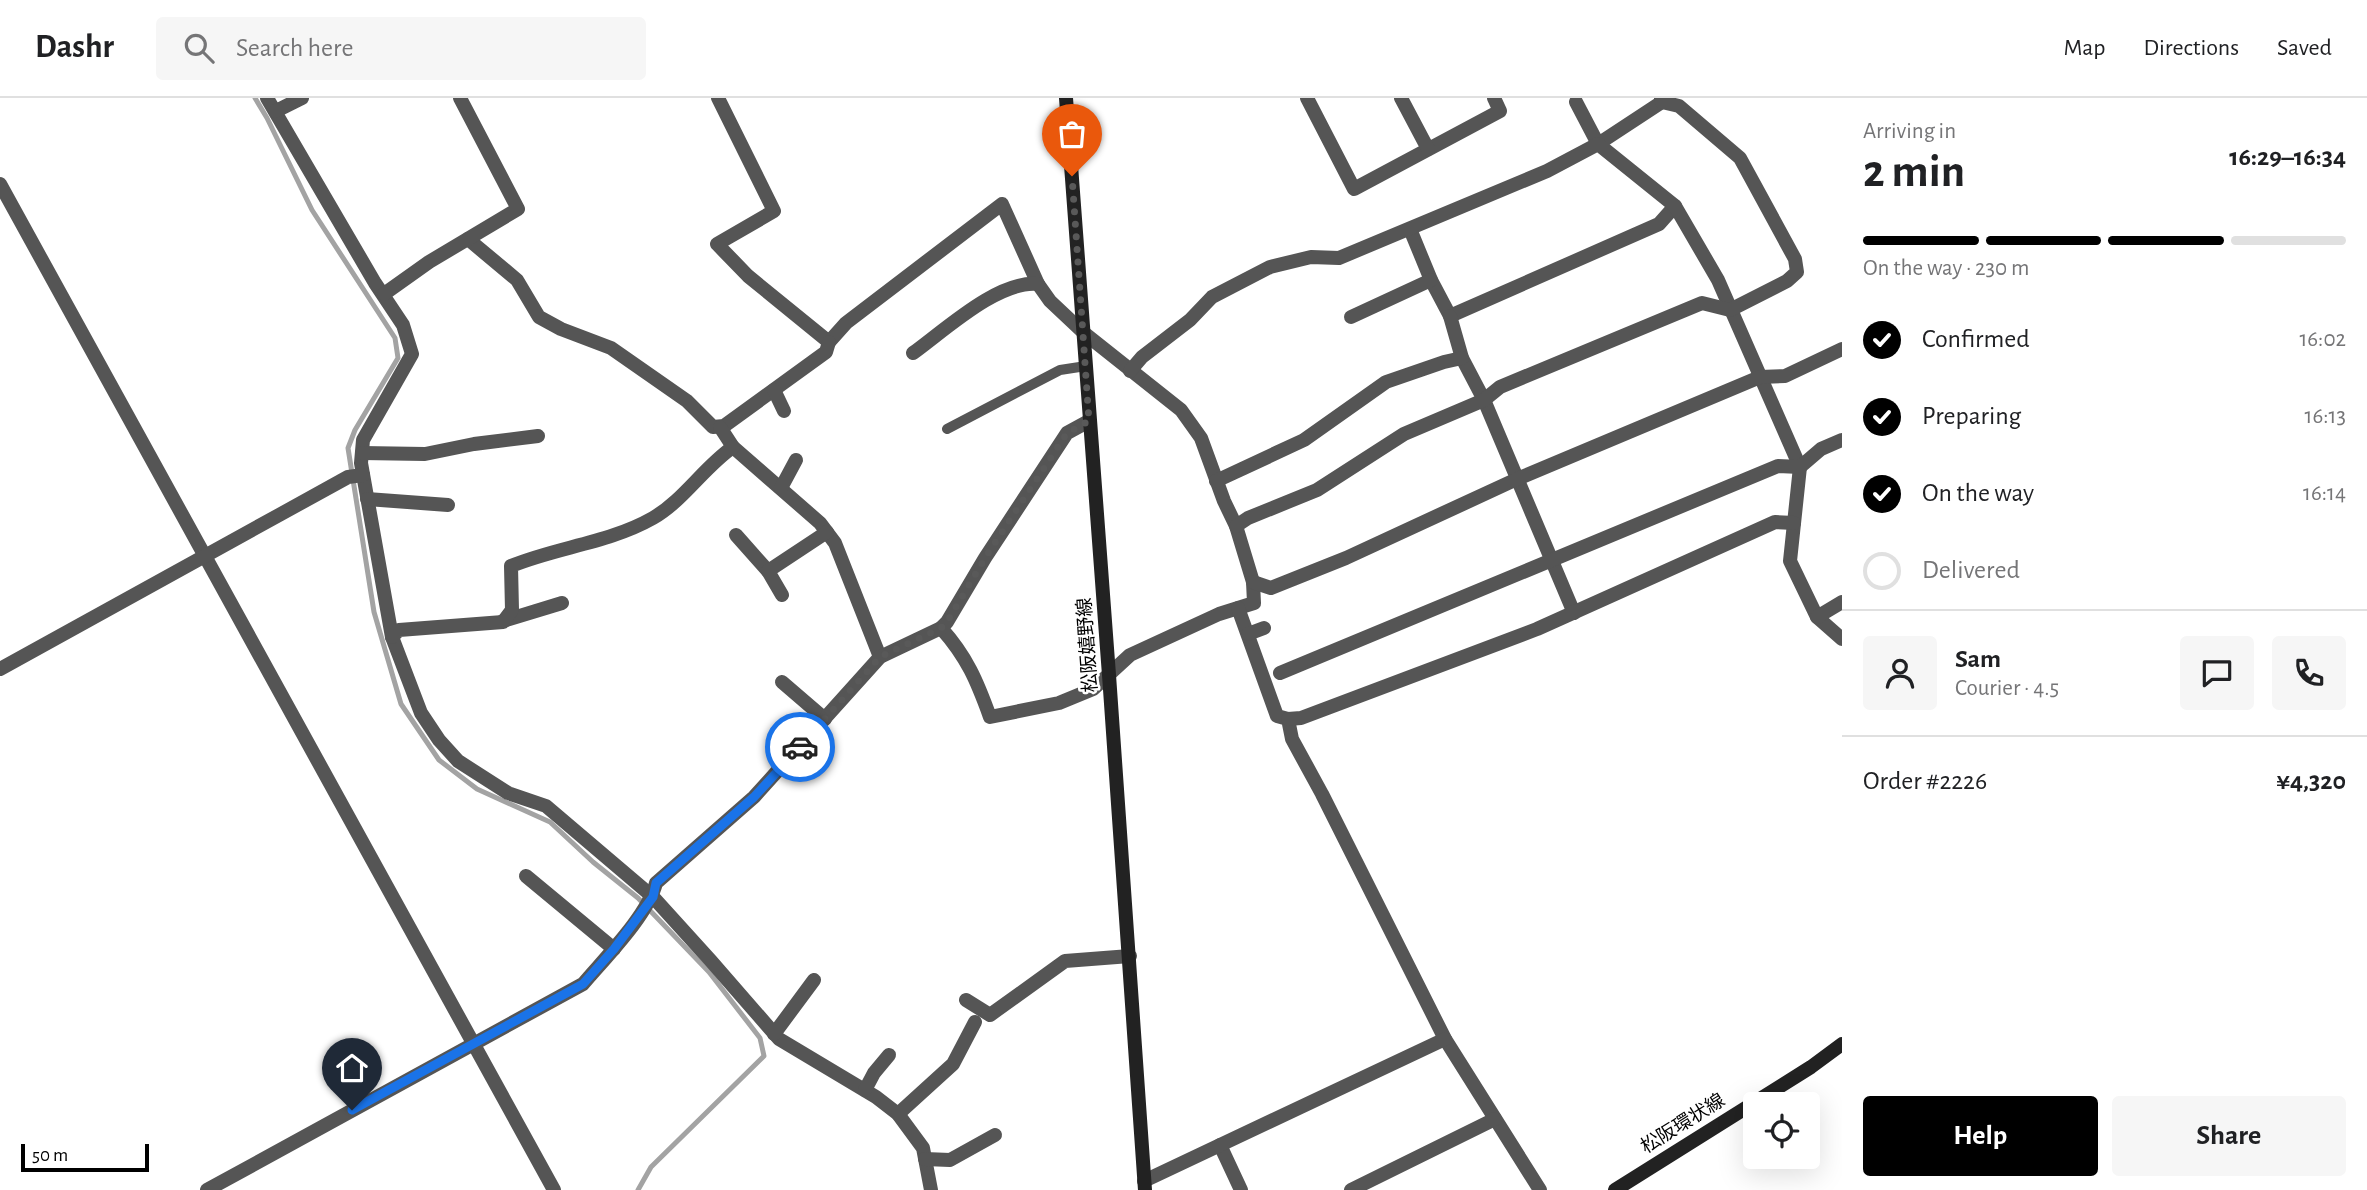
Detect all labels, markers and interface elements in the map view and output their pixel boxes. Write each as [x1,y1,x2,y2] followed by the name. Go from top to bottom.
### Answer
[156,17,646,80] search box
[180,29,218,67] icon: search
[35,31,114,64] text: Dashr
[236,35,353,61] text: Search here
[2063,36,2105,60] text: Map
[2143,36,2239,60] text: Directions
[2277,36,2332,60] text: Saved
[1042,104,1102,176] pin
[1053,115,1091,153] icon: bag
[1863,120,1956,143] text: Arriving in
[2229,144,2346,170] text: 16:29–16:34
[1863,149,1965,195] text: 2 min
[1863,257,2029,280] text: On the way · 230 m
[1863,321,1901,359] icon: check
[1922,326,2030,352] text: Confirmed
[2299,328,2346,351] text: 16:02
[1863,398,1901,436] icon: check
[1922,403,2021,429] text: Preparing
[2305,405,2346,428] text: 16:13
[1863,475,1901,513] icon: check
[1922,480,2034,506] text: On the way
[2303,482,2346,505] text: 16:14
[1922,557,2020,583] text: Delivered
[1073,597,1101,693] street label: 松阪嬉野線
[1863,636,1937,710] button: person
[2180,636,2254,710] button: chat
[2272,636,2346,710] button: phone
[1955,646,2001,672] text: Sam
[1955,677,2059,700] text: Courier · 4.5
[765,712,835,782] courier
[781,728,819,766] icon: car
[1863,768,1987,794] text: Order #2226
[2276,768,2346,794] text: ¥4,320
[322,1038,382,1110] pin
[333,1049,371,1087] icon: home
[1637,1089,1728,1157] street label: 松阪環状線
[1743,1092,1820,1169] map controls
[1743,1092,1820,1169] button: locate
[1863,1096,2098,1176] button: Help
[2112,1096,2346,1176] button: Share
[21,1141,149,1173] scale bar
[32,1146,68,1165] text: 50 m

